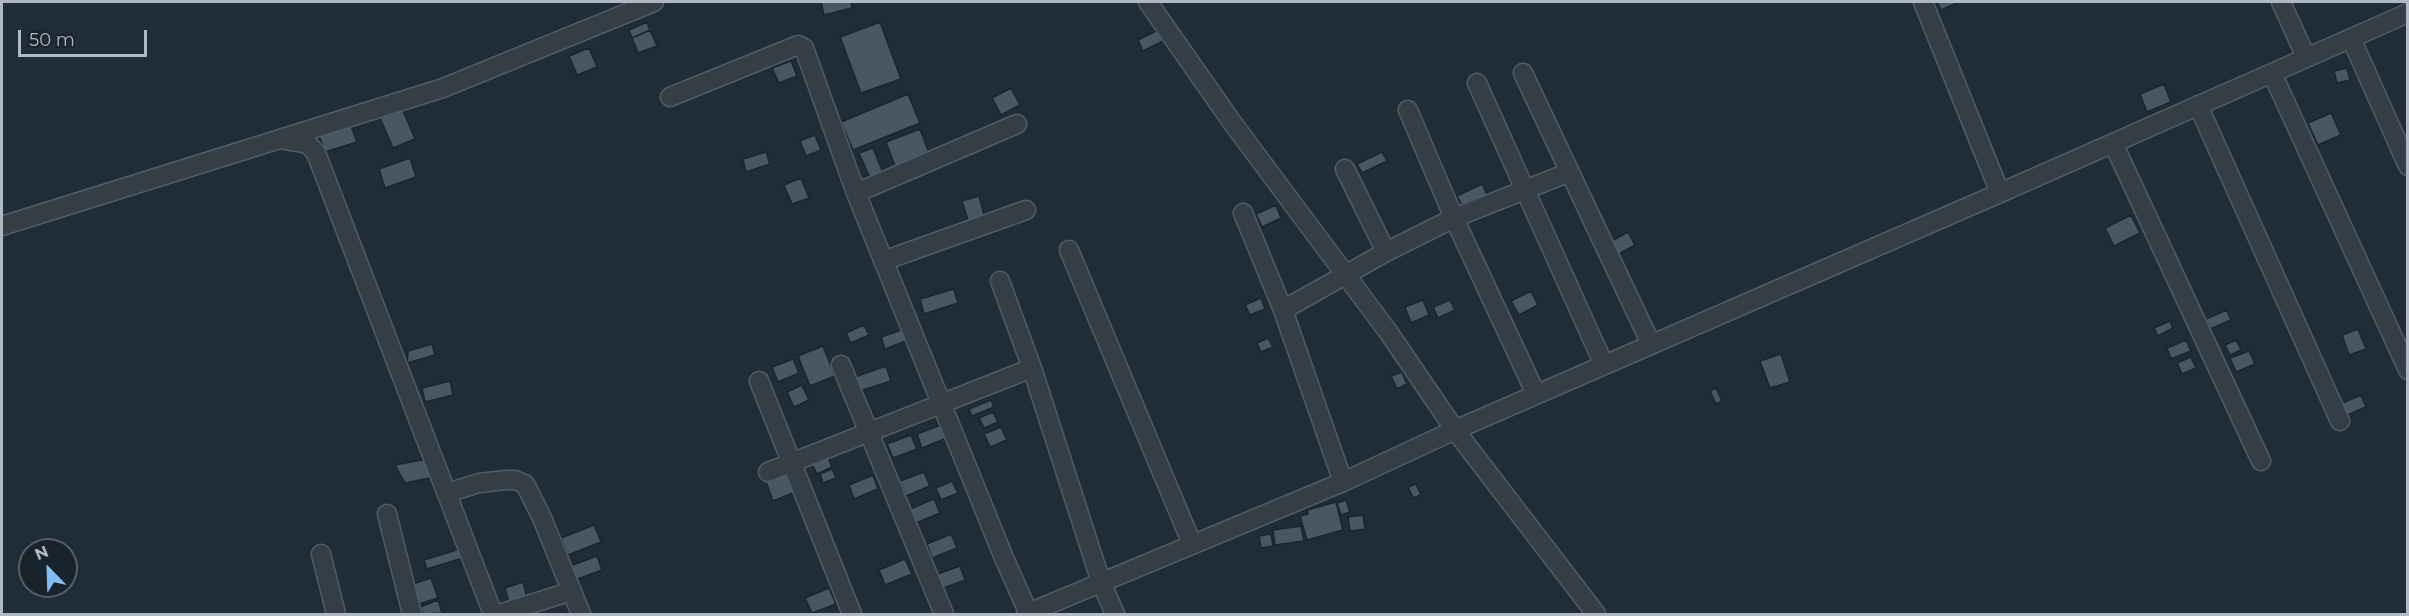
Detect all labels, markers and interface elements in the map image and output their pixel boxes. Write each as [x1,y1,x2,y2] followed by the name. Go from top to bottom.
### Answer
[21,18,150,56] scale bar
[29,29,75,51] text: 50 m
[18,538,78,598] north arrow
[32,542,51,564] text: N

